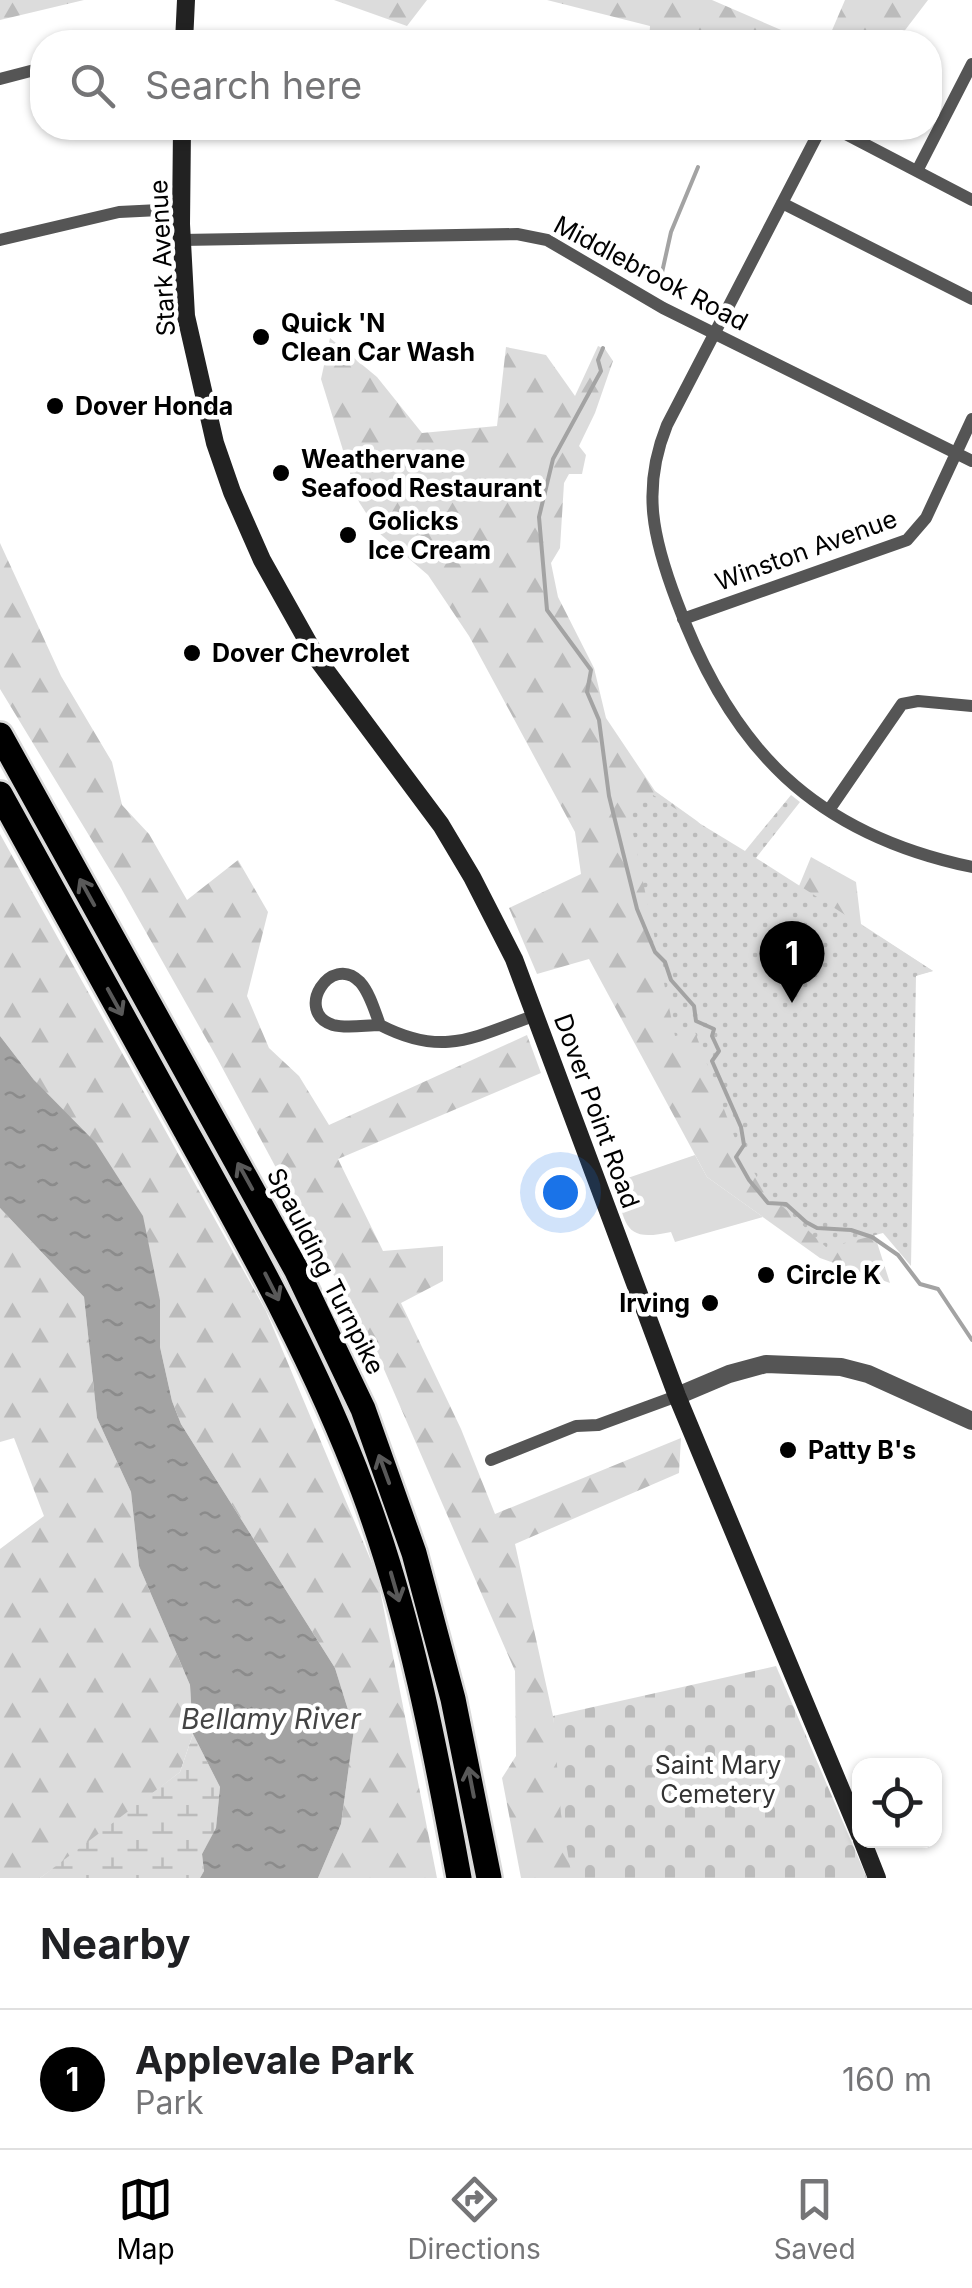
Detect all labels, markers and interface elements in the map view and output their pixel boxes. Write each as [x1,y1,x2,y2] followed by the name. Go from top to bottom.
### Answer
[30,30,942,140] search box
[65,58,120,113] icon: search
[145,62,362,108] text: Search here
[143,179,181,337] street label: Stark Avenue
[549,209,753,337] street label: Middlebrook Road
[281,308,475,367] place label: Quick 'N Clean Car Wash
[250,326,272,348] marker: Quick 'N Clean Car Wash
[75,391,233,421] place label: Dover Honda
[44,395,66,417] marker: Dover Honda
[301,444,542,503] place label: Weathervane Seafood Restaurant
[270,462,292,484] marker: Weathervane Seafood Restaurant
[711,503,901,597] street label: Winston Avenue
[368,506,491,565] place label: Golicks Ice Cream
[337,524,359,546] marker: Golicks Ice Cream
[212,638,410,668] place label: Dover Chevrolet
[181,642,203,664] marker: Dover Chevrolet
[77,878,97,907] one-way arrow
[760,920,824,1003] pin: 1
[105,987,125,1017] one-way arrow
[548,1010,646,1212] street label: Dover Point Road
[234,1162,254,1192] one-way arrow
[261,1163,391,1379] street label: Spaulding Turnpike
[535,1167,586,1218] your location
[786,1260,881,1290] place label: Circle K
[755,1264,777,1286] marker: Circle K
[263,1271,282,1301] one-way arrow
[619,1288,690,1318] place label: Irving
[699,1292,721,1314] marker: Irving
[808,1435,916,1465] place label: Patty B's
[777,1439,799,1461] marker: Patty B's
[374,1455,392,1486] one-way arrow
[387,1571,405,1602] one-way arrow
[181,1702,362,1736] water label: Bellamy River
[655,1750,781,1809] park label: Saint Mary Cemetery
[852,1758,942,1848] map controls
[852,1758,942,1848] button: locate
[461,1767,480,1799] one-way arrow
[40,1918,191,1969] text: Nearby
[135,2037,414,2083] text: Applevale Park
[66,2060,79,2099] text: 1
[842,2060,932,2099] text: 160 m
[135,2083,204,2122] text: Park
[116,2172,175,2266] tab: Map
[407,2172,541,2266] tab: Directions
[774,2172,856,2266] tab: Saved

